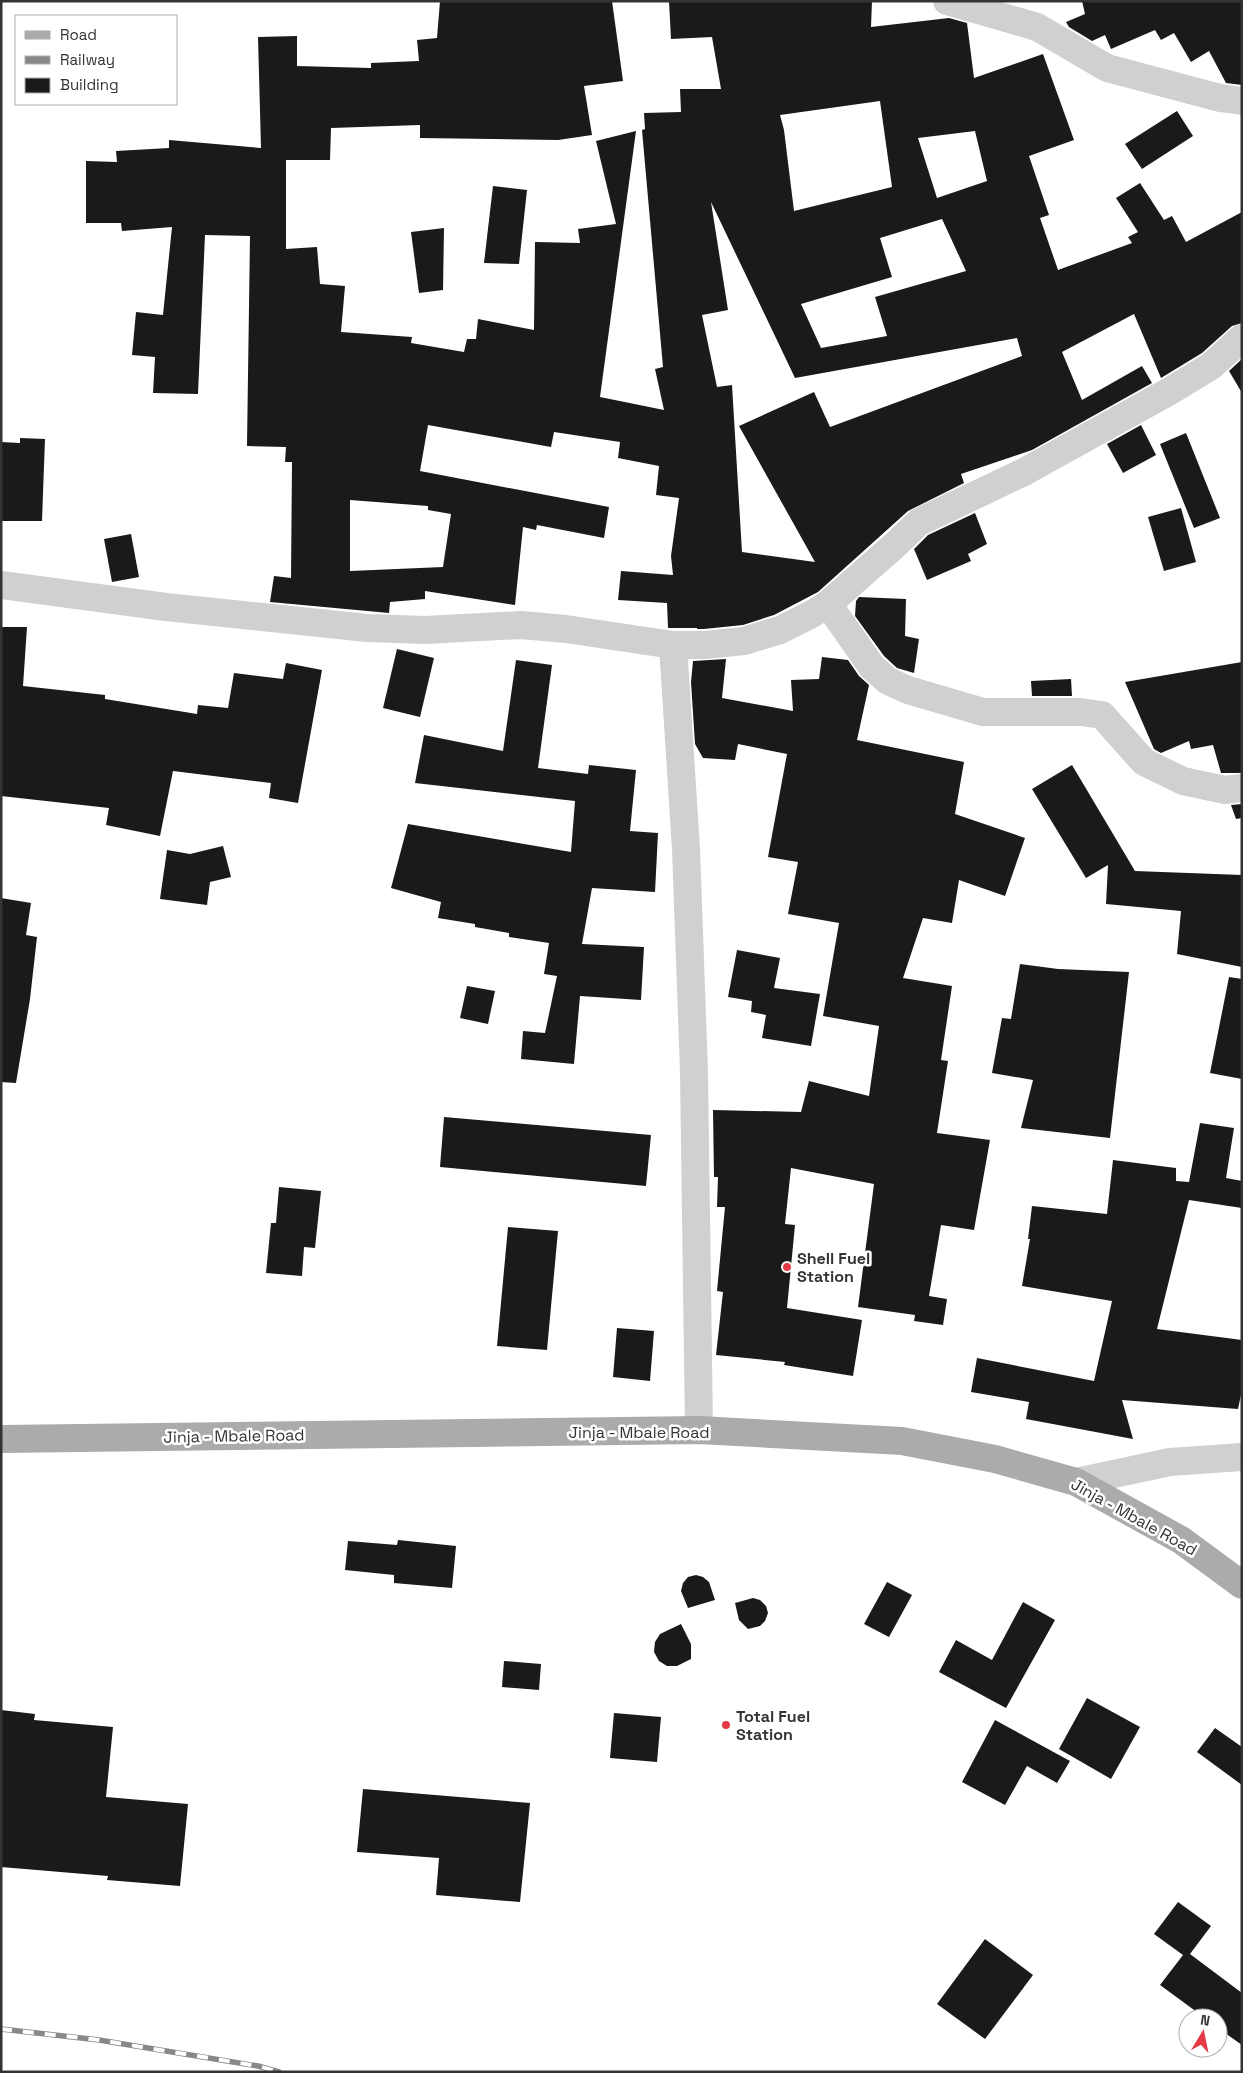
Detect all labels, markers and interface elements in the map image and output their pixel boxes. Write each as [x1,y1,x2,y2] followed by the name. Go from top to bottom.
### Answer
[15,15,178,105] legend
[60,25,97,44] text: Road
[60,50,115,69] text: Railway
[60,75,119,94] text: Building
[797,1248,870,1287] place label: Shell Fuel Station
[781,1261,793,1273] marker: Shell Fuel Station
[568,1422,710,1443] street label: Jinja - Mbale Road
[163,1424,305,1448] street label: Jinja - Mbale Road
[1067,1474,1201,1560] street label: Jinja - Mbale Road
[736,1706,810,1745] place label: Total Fuel Station
[720,1719,732,1731] marker: Total Fuel Station
[1178,2008,1228,2058] north arrow
[1199,2011,1211,2030] text: N

